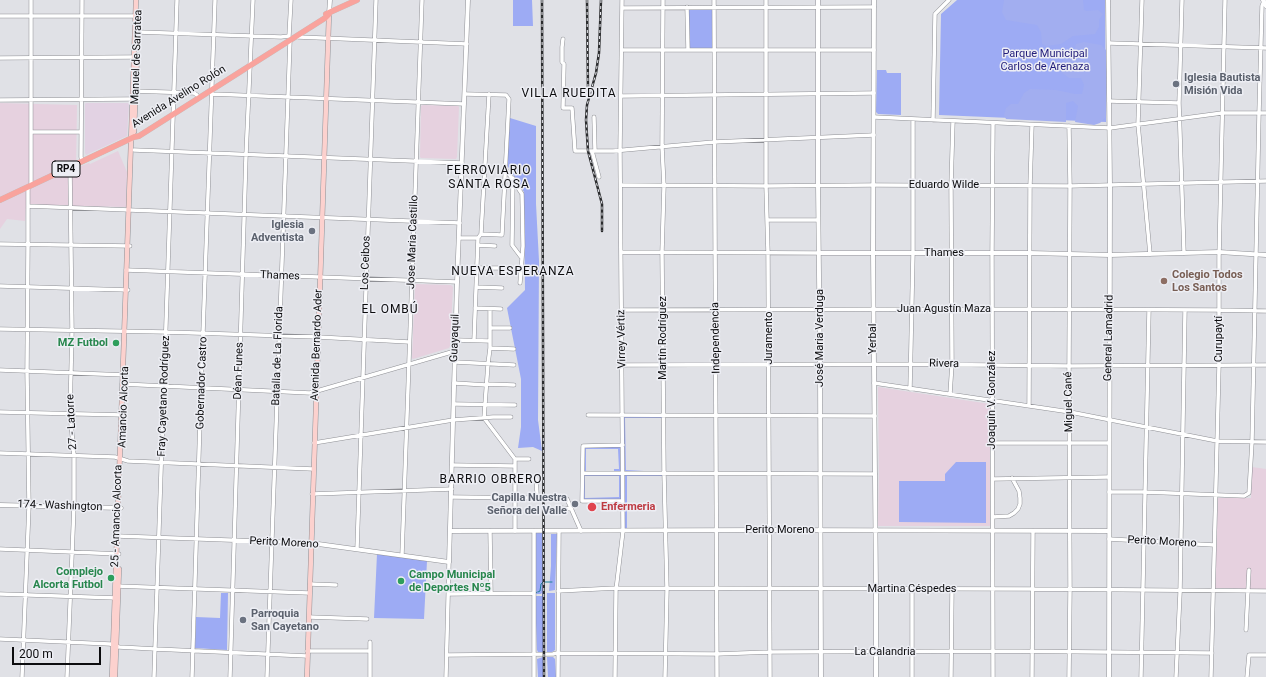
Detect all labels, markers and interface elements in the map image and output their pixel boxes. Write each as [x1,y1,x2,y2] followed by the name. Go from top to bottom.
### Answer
[129,9,145,105] street label: Manuel de Sarratea
[1000,47,1090,73] park label: Parque Municipal Carlos de Arenaza
[130,63,228,131] street label: Avenida Avelino Rolón
[1184,71,1260,97] place label: Iglesia Bautista Misión Vida
[1171,79,1181,89] marker: Iglesia Bautista Misión Vida
[521,87,617,101] district label: VILLA RUEDITA
[52,161,80,177] road number: RP4
[446,164,532,192] district label: FERROVIARIO SANTA ROSA
[909,178,979,192] street label: Eduardo Wilde
[405,195,421,289] street label: Jose Maria Castillo
[251,218,304,244] place label: Iglesia Adventista
[307,226,317,236] marker: Iglesia Adventista
[358,236,374,290] street label: Los Ceibos
[924,246,964,260] street label: Thames
[451,265,575,279] district label: NUEVA ESPERANZA
[1172,268,1243,294] place label: Colegio Todos Los Santos
[260,269,300,283] street label: Thames
[1159,276,1169,286] marker: Colegio Todos Los Santos
[308,289,326,401] street label: Avenida Bernardo Ader
[813,289,827,387] street label: José Maria Verduga
[1102,295,1116,381] street label: General Lamadrid
[656,296,670,380] street label: Martín Rodríguez
[709,302,723,374] street label: Independencia
[897,302,991,316] street label: Juan Agustín Maza
[361,303,419,317] district label: EL OMBÚ
[270,306,286,406] street label: Batalla de La Florida
[615,309,629,369] street label: Virrey Vértiz
[762,312,776,364] street label: Juramento
[448,314,462,362] street label: Guayaquil
[1212,316,1226,362] street label: Curupaytí
[866,324,880,354] street label: Yerbal
[155,335,173,457] street label: Fray Cayetano Rodríguez
[58,336,108,350] place label: MZ Futbol
[194,336,210,430] street label: Gobernador Castro
[111,338,121,348] marker: MZ Futbol
[231,342,247,400] street label: Déan Funes
[985,351,999,449] street label: Joaquín V. González
[929,357,959,371] street label: Rivera
[116,366,132,448] street label: Amancio Alcorta
[1062,371,1076,433] street label: Miguel Cané
[64,394,80,450] street label: 27 - Latorre
[109,464,125,568] street label: 25 - Amancio Alcorta
[439,473,543,487] district label: BARRIO OBRERO
[487,491,567,517] place label: Capilla Nuestra Señora del Valle
[17,498,103,514] street label: 174 - Washington
[570,499,580,509] marker: Capilla Nuestra Señora del Valle
[601,500,655,514] place label: Enfermeria
[586,501,598,513] marker: Enfermeria
[745,523,815,537] street label: Perito Moreno
[1127,534,1197,550] street label: Perito Moreno
[249,535,319,551] street label: Perito Moreno
[33,565,103,591] place label: Complejo Alcorta Futbol
[409,568,495,594] place label: Campo Municipal de Deportes Nº5
[106,573,116,583] marker: Complejo Alcorta Futbol
[396,576,406,586] marker: Campo Municipal de Deportes Nº5
[867,582,957,596] street label: Martina Céspedes
[251,607,319,633] place label: Parroquia San Cayetano
[238,615,248,625] marker: Parroquia San Cayetano
[14,639,103,665] scale bar
[854,645,916,659] street label: La Calandria
[19,647,53,661] text: 200 m

